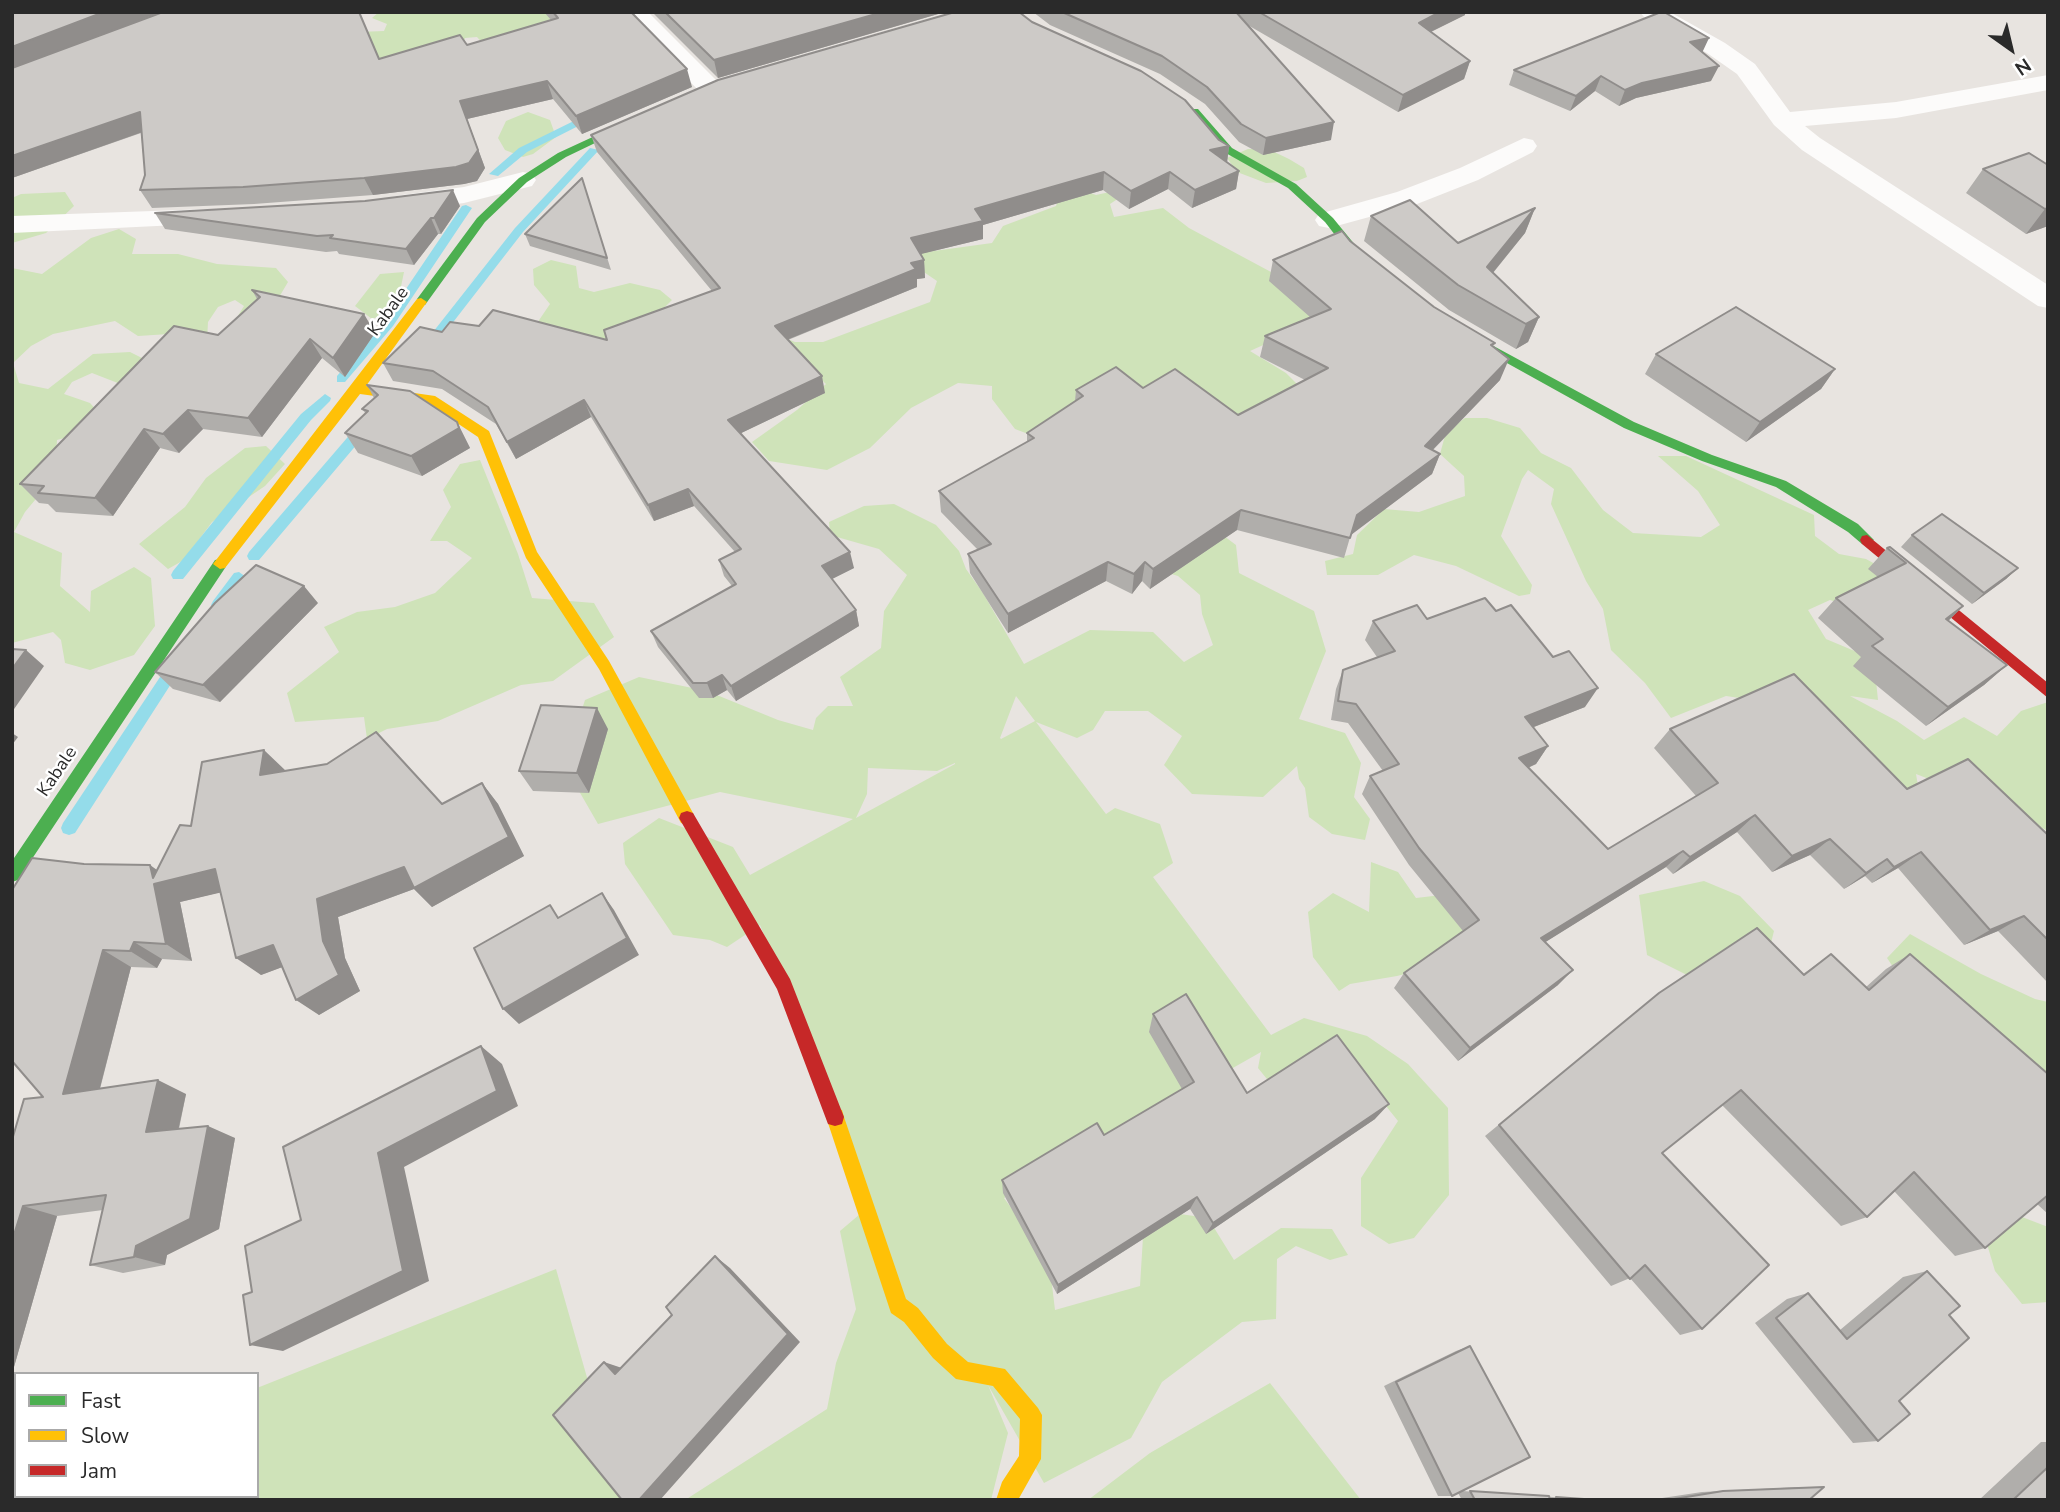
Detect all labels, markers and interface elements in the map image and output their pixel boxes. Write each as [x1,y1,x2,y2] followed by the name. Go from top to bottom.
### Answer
[1976,14,2046,84] north arrow
[2010,52,2036,81] text: N
[364,283,414,341] street label: Kabale
[33,743,83,801] street label: Kabale
[14,1372,259,1498] legend
[81,1387,121,1415] text: Fast
[81,1422,129,1450] text: Slow
[81,1457,117,1485] text: Jam

